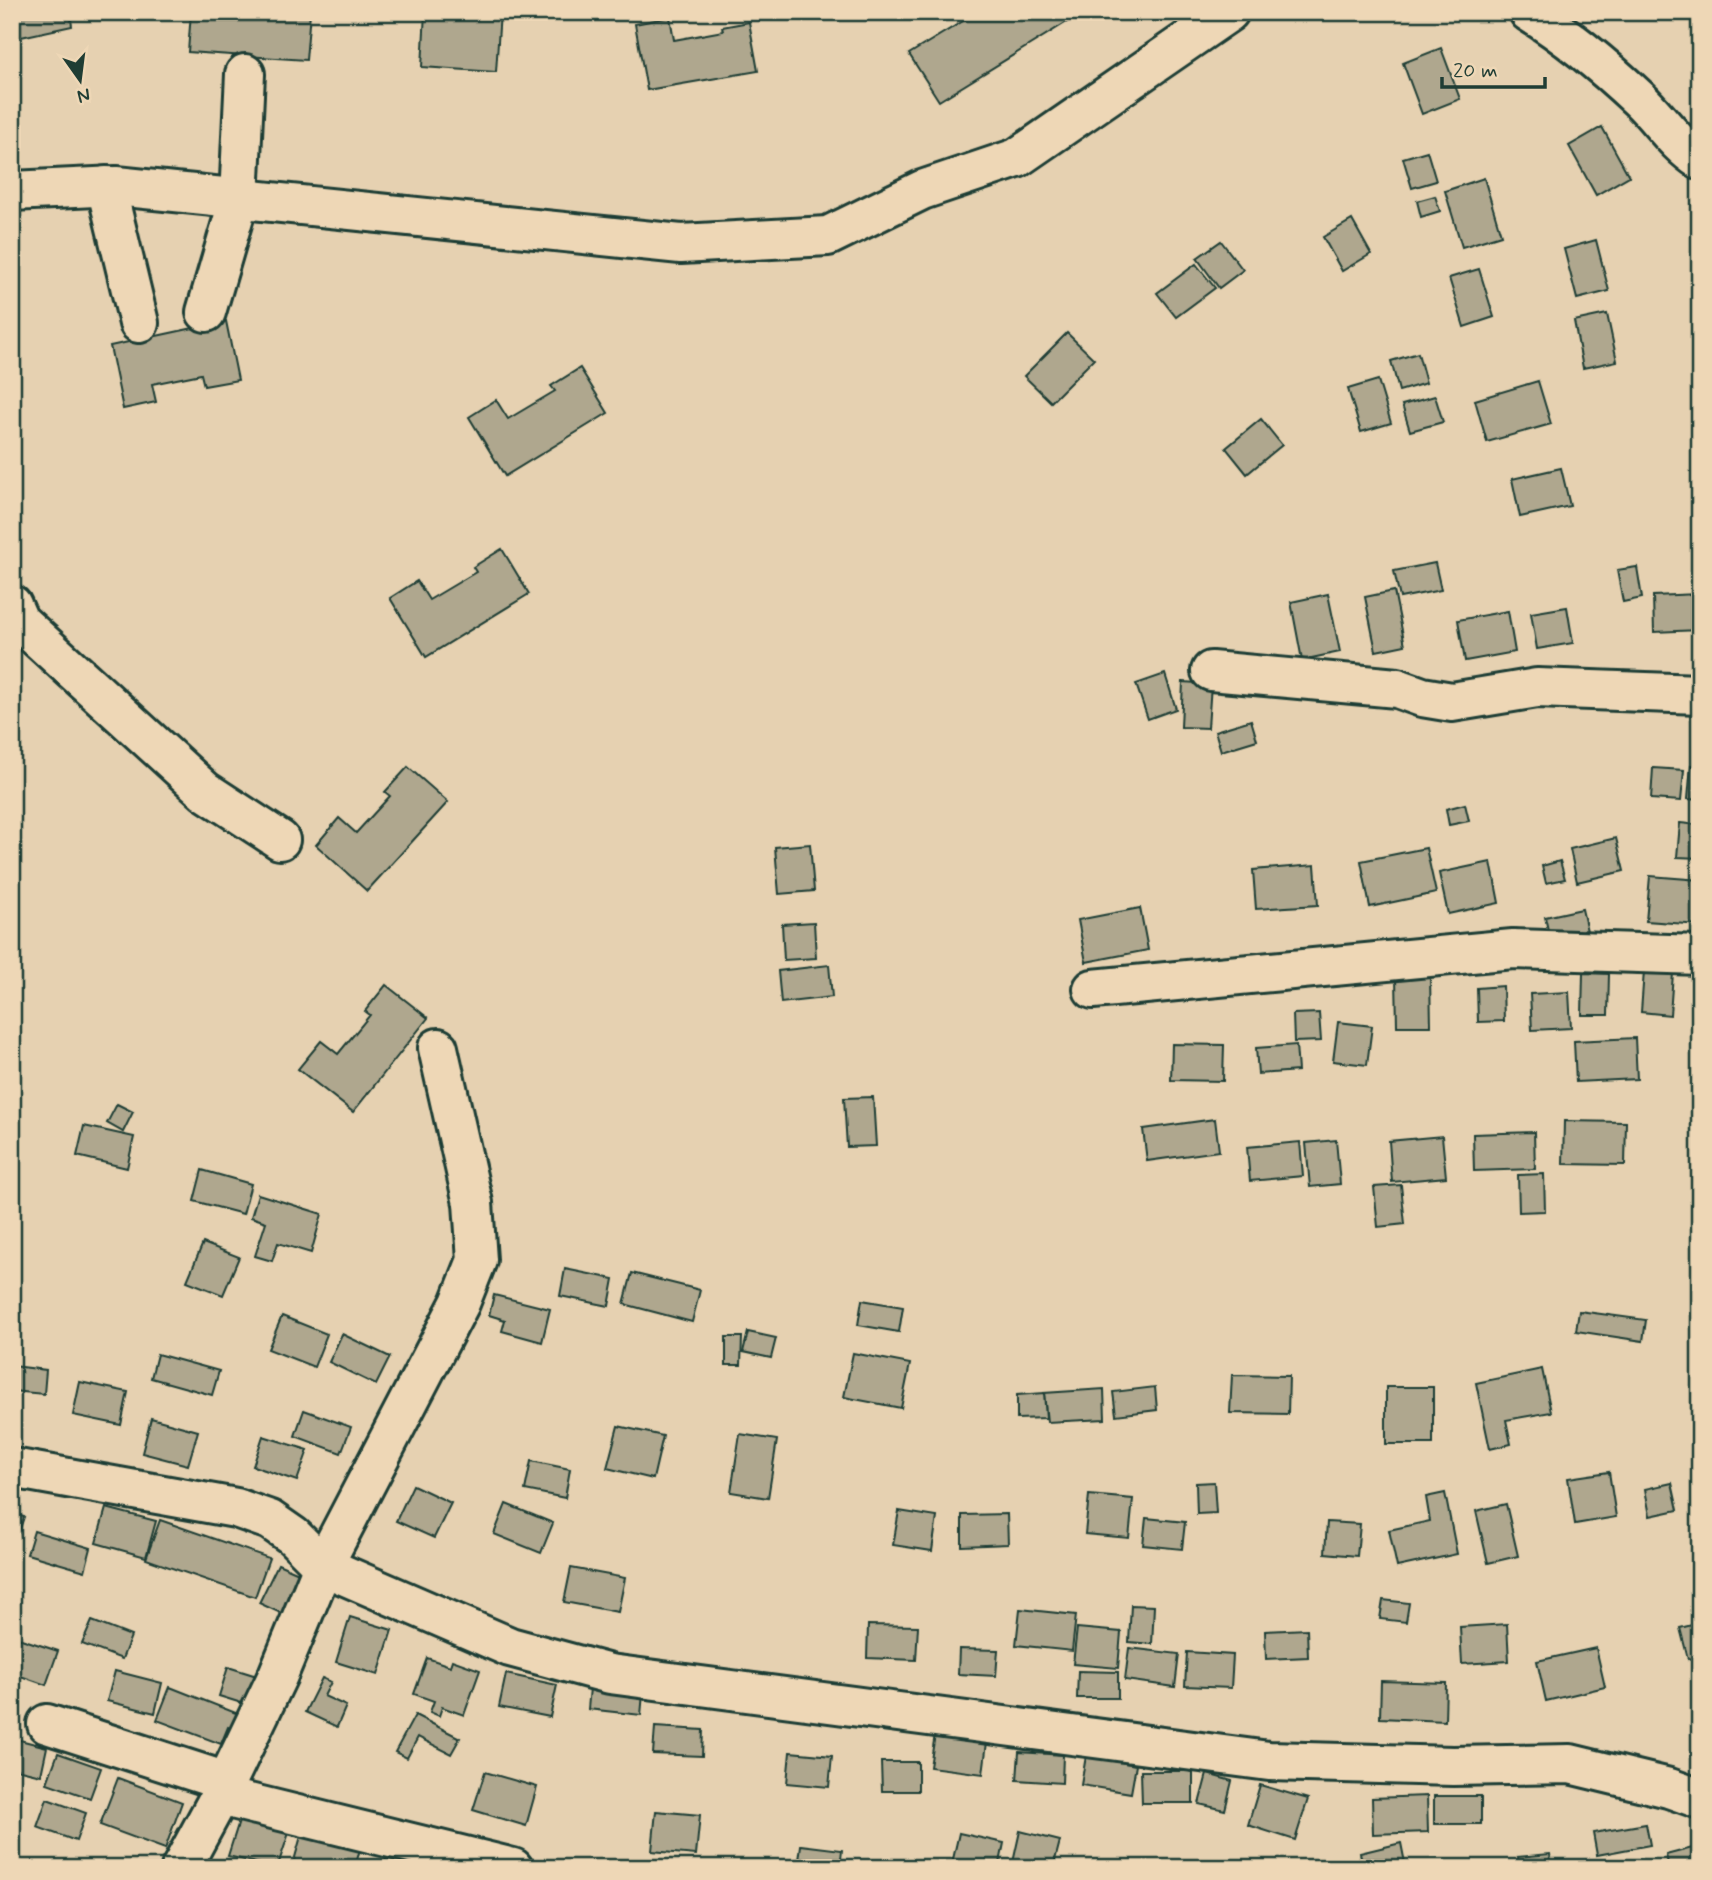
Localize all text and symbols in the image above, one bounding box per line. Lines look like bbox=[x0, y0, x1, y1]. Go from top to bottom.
north arrow bbox=[46, 46, 116, 116]
scale bar bbox=[1442, 46, 1546, 90]
text: 20 m bbox=[1453, 57, 1498, 85]
text: N bbox=[75, 81, 93, 109]

